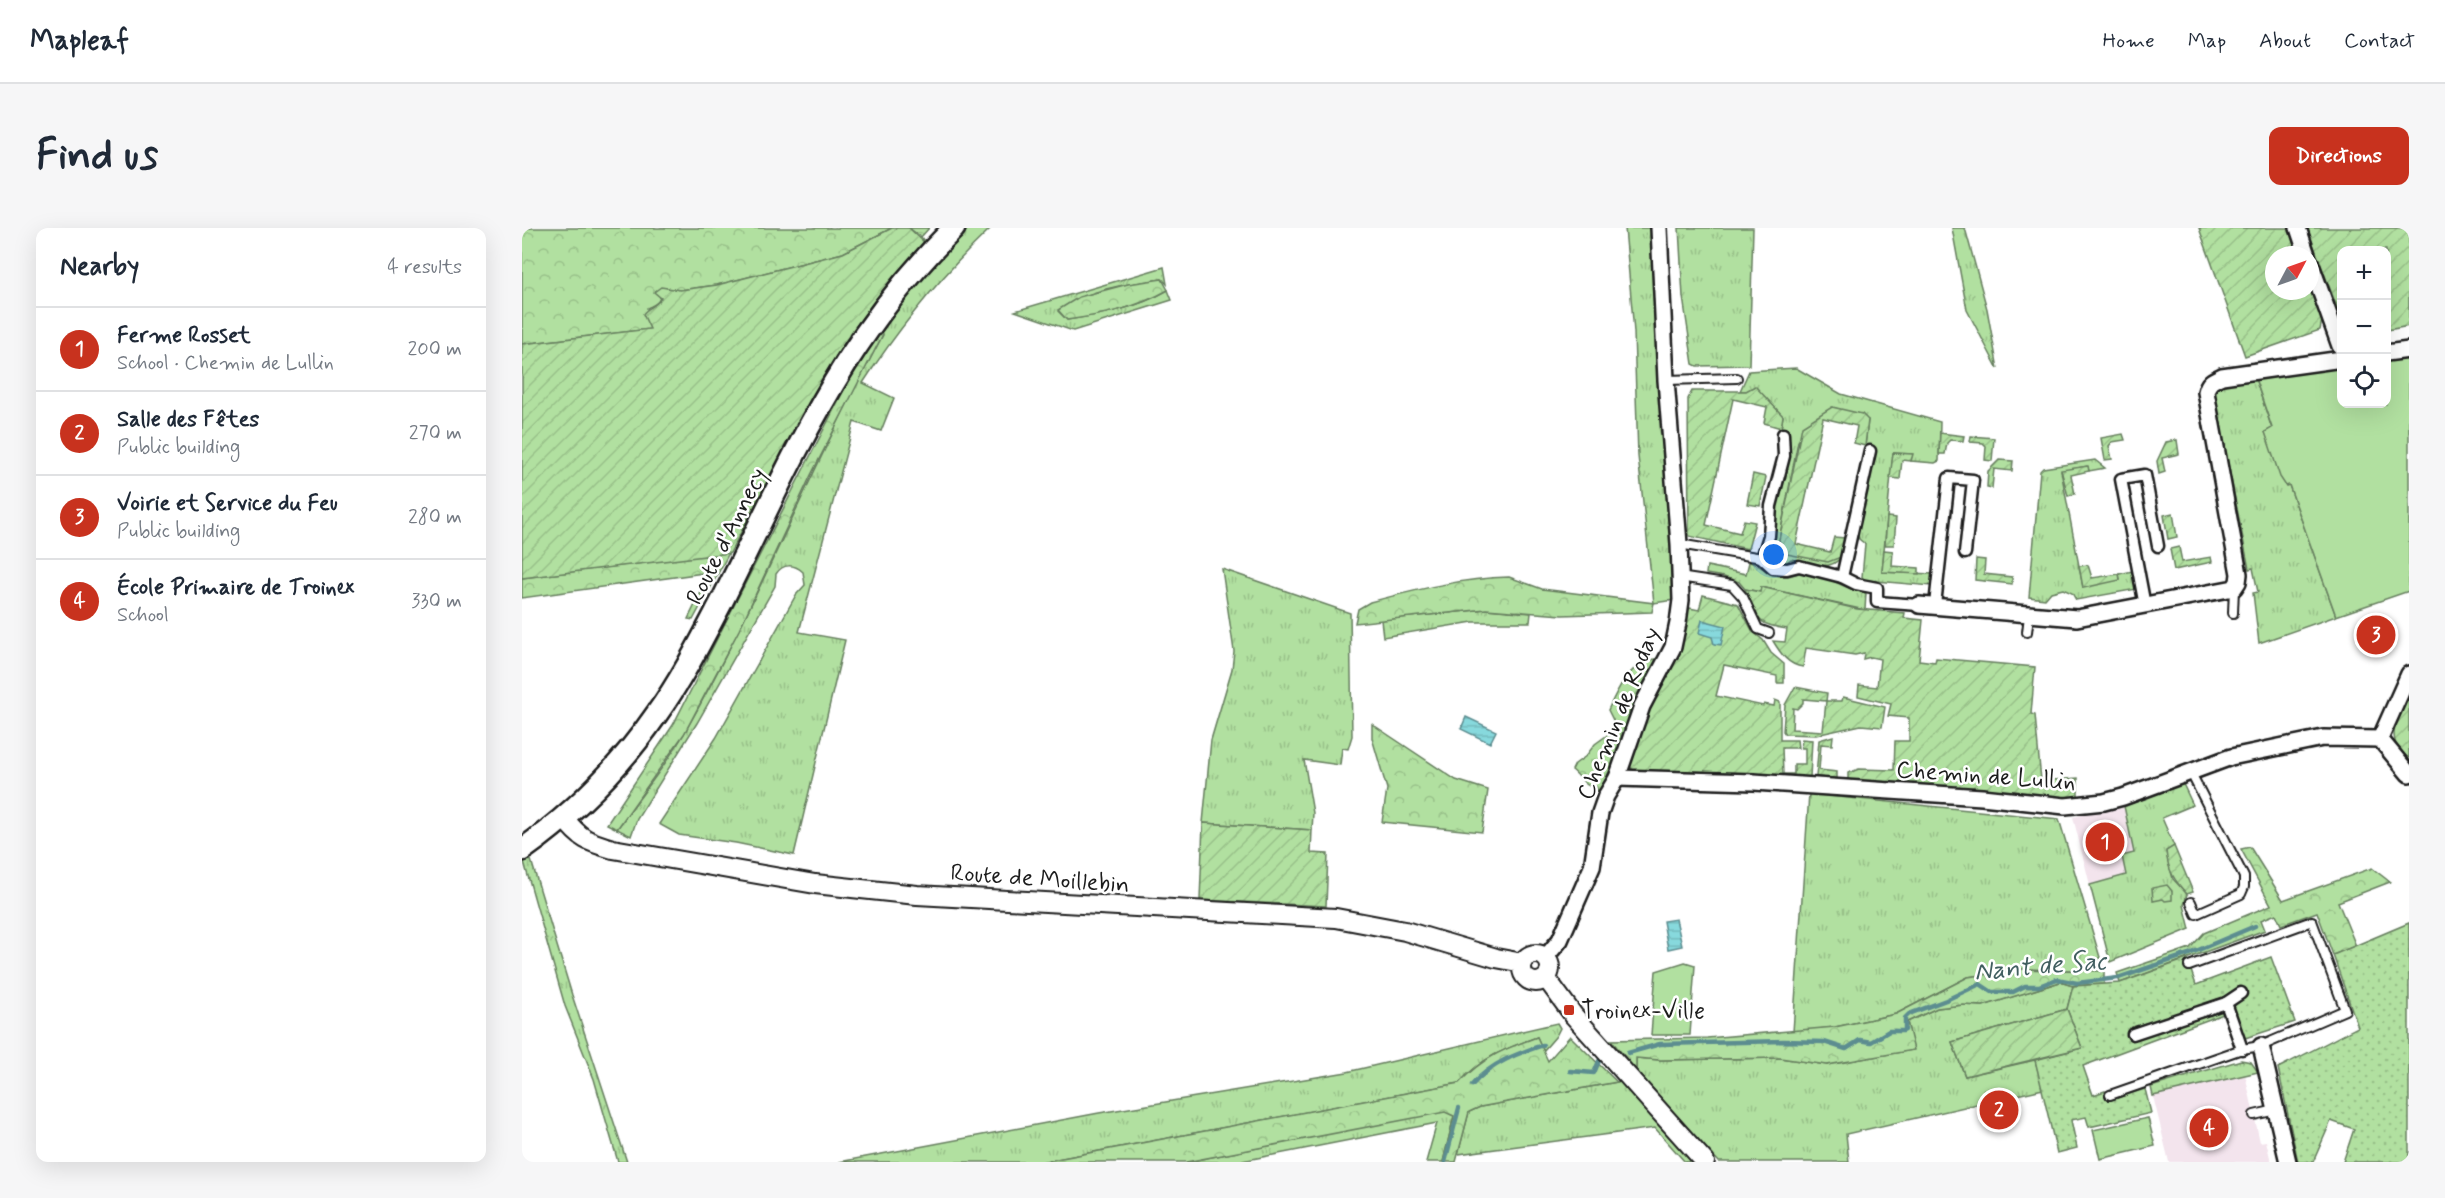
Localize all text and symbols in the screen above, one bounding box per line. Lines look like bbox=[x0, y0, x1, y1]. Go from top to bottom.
text: Mapleaf bbox=[30, 23, 129, 60]
text: Home bbox=[2103, 27, 2155, 55]
text: Map bbox=[2188, 27, 2226, 55]
text: About bbox=[2259, 27, 2311, 55]
text: Contact bbox=[2344, 27, 2415, 55]
button: Directions bbox=[2269, 127, 2409, 185]
text: Find us bbox=[36, 129, 158, 184]
north arrow bbox=[2265, 246, 2319, 300]
map controls bbox=[2337, 246, 2391, 408]
button: + bbox=[2337, 246, 2391, 300]
text: Nearby bbox=[60, 250, 139, 284]
text: 4 results bbox=[387, 254, 462, 281]
button: − bbox=[2337, 300, 2391, 354]
text: Ferme Rosset bbox=[117, 322, 251, 350]
text: 1 bbox=[75, 336, 84, 363]
text: 200 m bbox=[407, 336, 462, 363]
text: School · Chemin de Lullin bbox=[117, 350, 334, 377]
button: locate bbox=[2337, 354, 2391, 408]
text: Salle des Fêtes bbox=[117, 406, 259, 434]
text: 2 bbox=[75, 420, 84, 447]
text: 270 m bbox=[409, 420, 462, 447]
text: Public building bbox=[117, 434, 240, 461]
street label: Route d'Annecy bbox=[680, 463, 775, 610]
text: Voirie et Service du Feu bbox=[117, 490, 338, 518]
text: 3 bbox=[75, 504, 84, 531]
text: 280 m bbox=[408, 504, 462, 531]
text: Public building bbox=[117, 518, 240, 545]
your location bbox=[1759, 540, 1788, 569]
text: École Primaire de Troinex bbox=[117, 574, 354, 602]
text: 4 bbox=[74, 588, 85, 615]
text: 330 m bbox=[411, 588, 462, 615]
text: School bbox=[117, 602, 169, 629]
pin: 3 bbox=[2356, 612, 2396, 658]
street label: Chemin de Roday bbox=[1571, 623, 1668, 805]
street label: Chemin de Lullin bbox=[1895, 755, 2077, 798]
pin: 1 bbox=[2086, 820, 2124, 864]
street label: Route de Moillebin bbox=[949, 858, 1130, 901]
water label: Nant de Sac bbox=[1973, 944, 2109, 990]
place label: Troinex-Ville bbox=[1581, 996, 1705, 1027]
marker: Troinex-Ville bbox=[1562, 1003, 1576, 1017]
pin: 2 bbox=[1980, 1088, 2018, 1132]
pin: 4 bbox=[2190, 1106, 2228, 1150]

